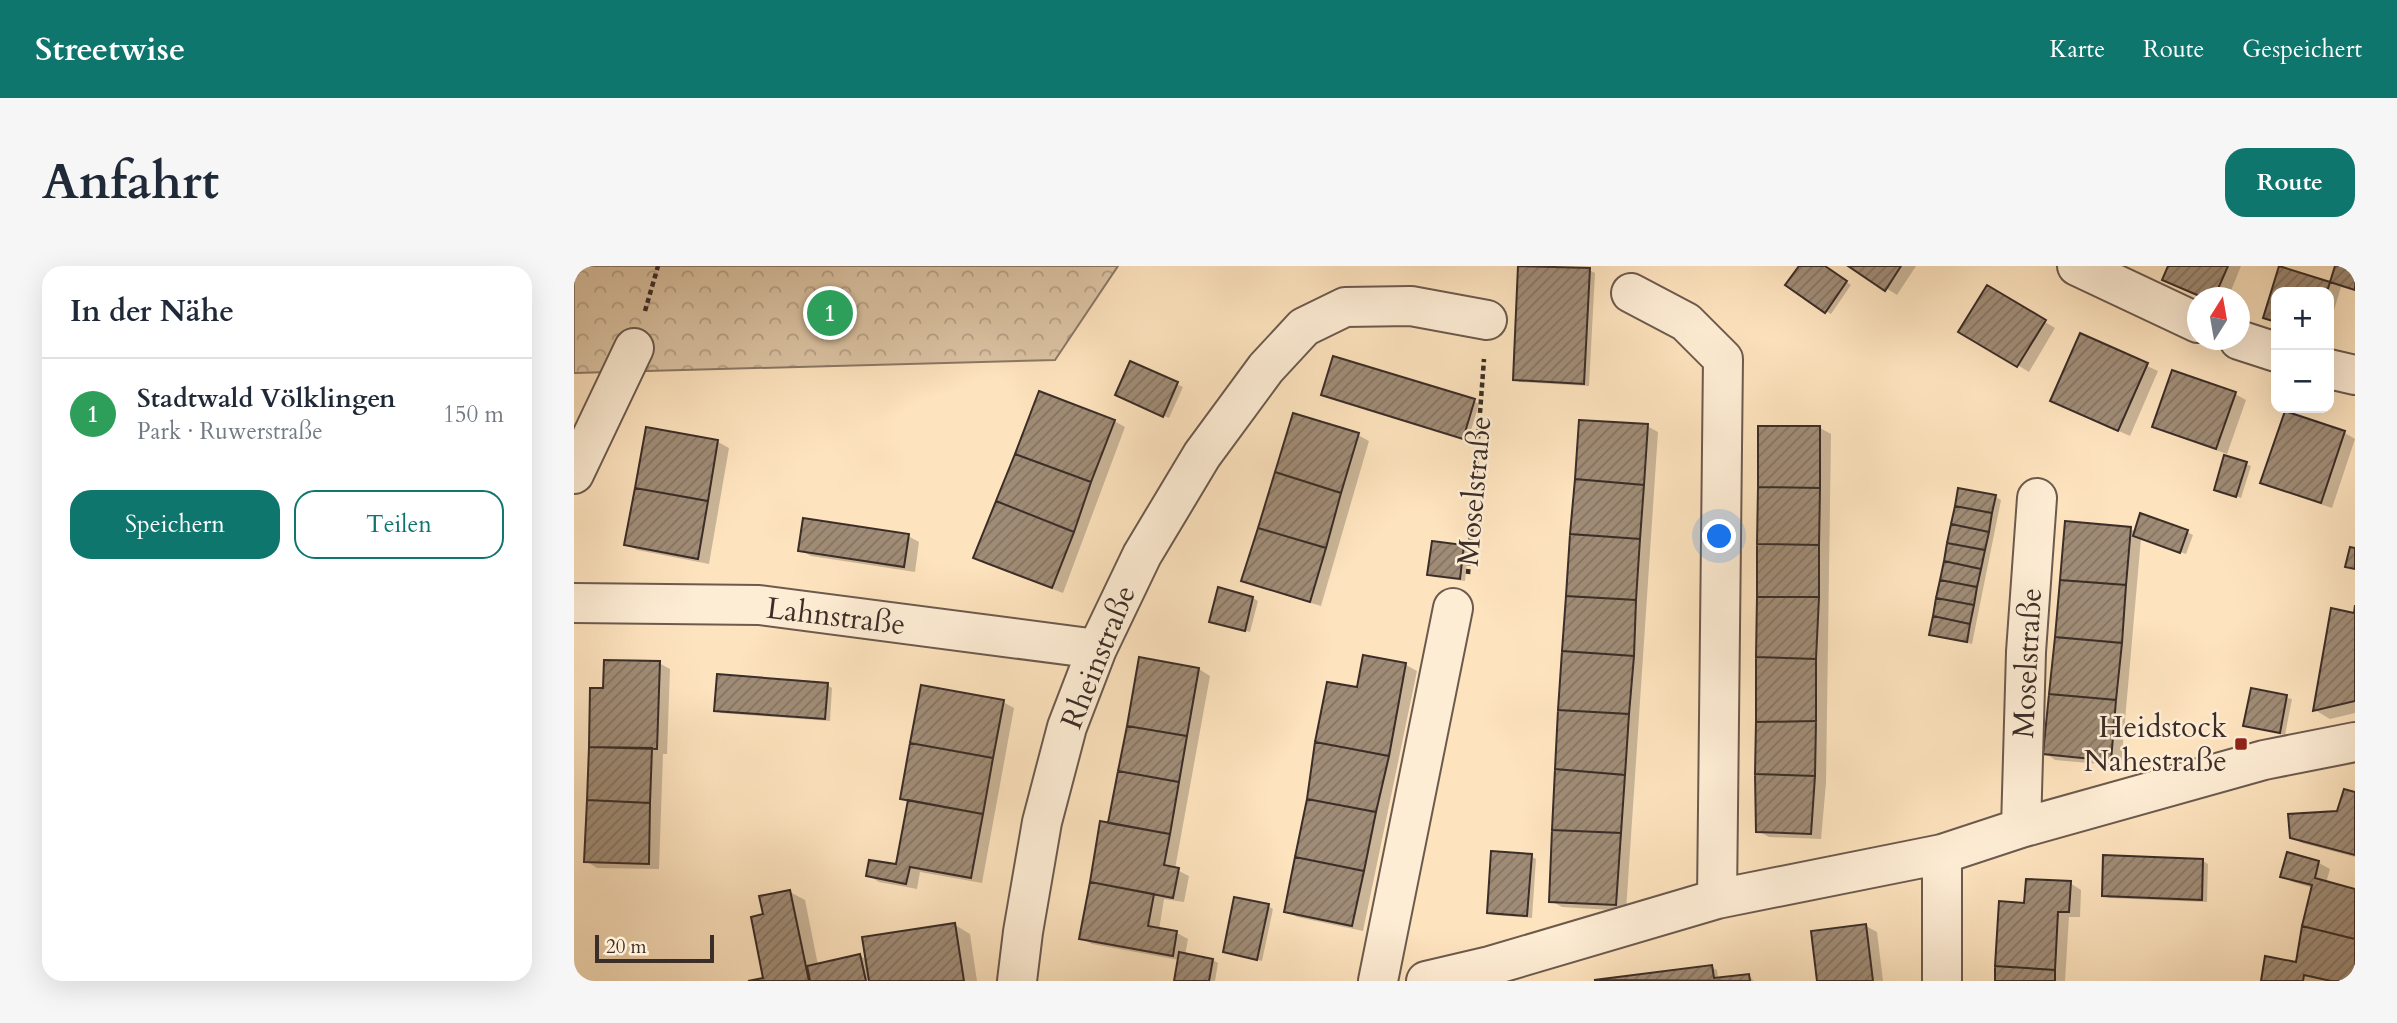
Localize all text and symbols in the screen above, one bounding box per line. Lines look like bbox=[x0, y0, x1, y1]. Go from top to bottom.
text: Streetwise bbox=[35, 27, 185, 72]
text: Karte bbox=[2050, 33, 2105, 66]
text: Route bbox=[2143, 33, 2204, 66]
text: Gespeichert bbox=[2242, 33, 2362, 66]
button: Route bbox=[2225, 148, 2355, 217]
text: Anfahrt bbox=[42, 149, 219, 216]
pin: 1 bbox=[807, 287, 853, 339]
north arrow bbox=[2187, 287, 2250, 350]
map controls bbox=[2271, 287, 2334, 413]
button: + bbox=[2271, 287, 2334, 350]
text: In der Nähe bbox=[70, 291, 234, 332]
button: − bbox=[2271, 350, 2334, 413]
text: Stadtwald Völklingen bbox=[137, 381, 396, 416]
text: 1 bbox=[87, 399, 99, 430]
text: 150 m bbox=[443, 399, 504, 430]
street label: Moselstraße bbox=[1448, 414, 1501, 568]
text: Park · Ruwerstraße bbox=[137, 416, 323, 447]
button: Speichern bbox=[70, 490, 280, 559]
button: Teilen bbox=[294, 490, 504, 559]
your location bbox=[1702, 519, 1736, 553]
street label: Rheinstraße bbox=[1051, 579, 1146, 735]
street label: Moselstraße bbox=[2003, 587, 2052, 739]
street label: Lahnstraße bbox=[764, 588, 908, 645]
place label: Heidstock Nahestraße bbox=[2083, 707, 2227, 782]
marker: Heidstock Nahestraße bbox=[2233, 736, 2249, 752]
scale bar bbox=[595, 932, 714, 964]
text: 20 m bbox=[606, 934, 647, 960]

